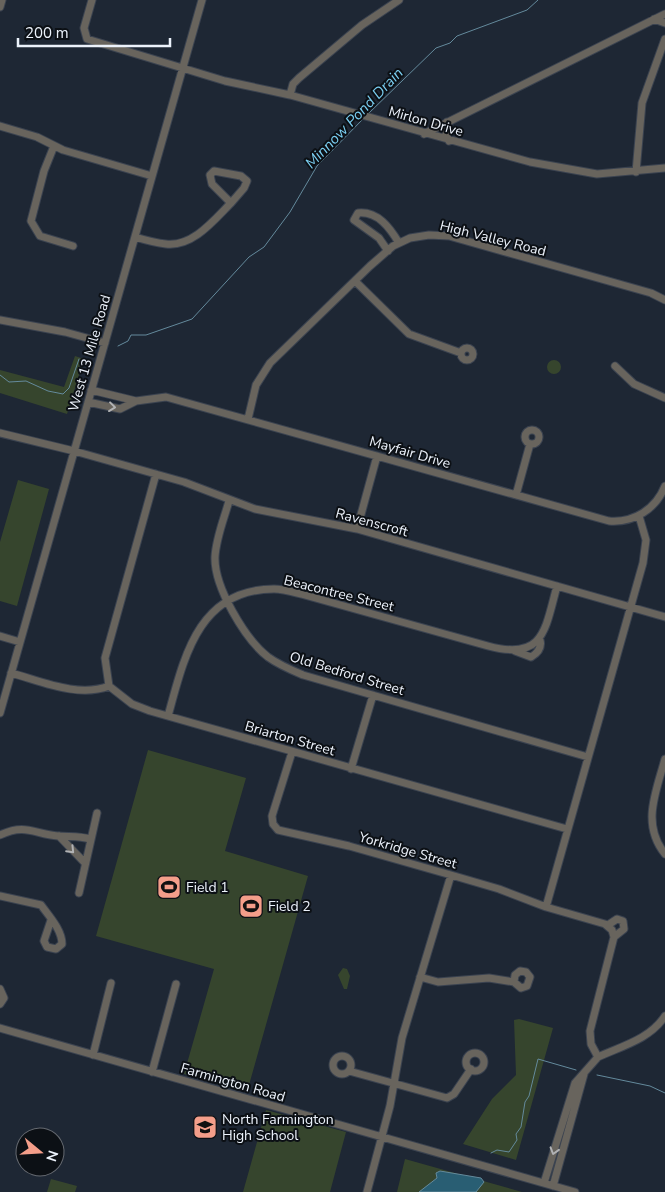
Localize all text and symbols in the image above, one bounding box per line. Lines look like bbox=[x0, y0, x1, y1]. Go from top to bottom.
scale bar bbox=[18, 15, 170, 47]
text: 200 m bbox=[25, 23, 69, 43]
water label: Minnow Pond Drain bbox=[301, 63, 407, 173]
street label: Mirlon Drive bbox=[386, 102, 465, 141]
street label: High Valley Road bbox=[438, 216, 548, 261]
street label: West 13 Mile Road bbox=[64, 293, 115, 414]
one-way arrow bbox=[109, 401, 117, 412]
street label: Mayfair Drive bbox=[367, 432, 453, 473]
street label: Ravenscroft bbox=[334, 504, 410, 541]
street label: Beacontree Street bbox=[282, 571, 396, 616]
street label: Old Bedford Street bbox=[287, 647, 407, 700]
street label: Briarton Street bbox=[243, 717, 337, 760]
street label: Yorkridge Street bbox=[356, 827, 459, 874]
one-way arrow bbox=[65, 844, 74, 853]
sports icon: Field 1 bbox=[156, 874, 182, 900]
place label: Field 1 bbox=[186, 878, 229, 897]
sports icon: Field 2 bbox=[238, 893, 264, 919]
place label: Field 2 bbox=[268, 897, 311, 916]
street label: Farmington Road bbox=[178, 1058, 287, 1106]
place label: North Farmington High School bbox=[222, 1110, 334, 1145]
school or university icon: North Farmington High School bbox=[192, 1114, 218, 1140]
north arrow bbox=[15, 1127, 65, 1177]
one-way arrow bbox=[549, 1147, 559, 1155]
text: N bbox=[41, 1148, 63, 1164]

